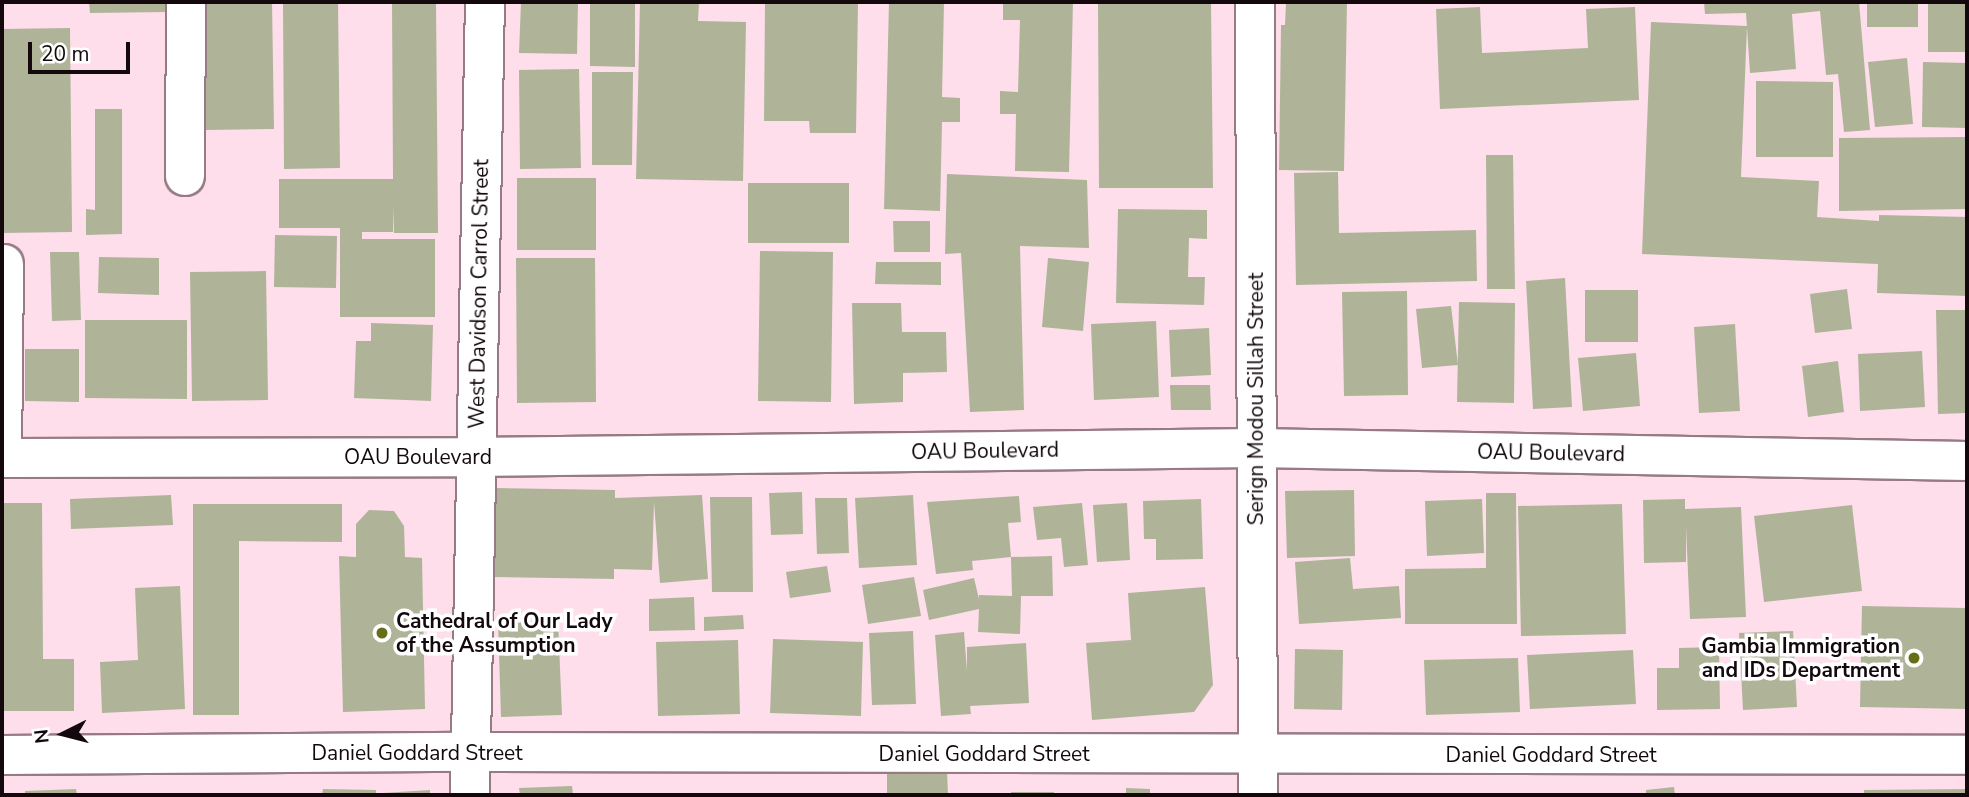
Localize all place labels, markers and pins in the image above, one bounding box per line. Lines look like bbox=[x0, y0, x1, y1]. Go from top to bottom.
place label: Cathedral of Our Lady of the Assumption bbox=[396, 608, 612, 658]
marker: Cathedral of Our Lady of the Assumption bbox=[374, 625, 390, 641]
place label: Gambia Immigration and IDs Department bbox=[1701, 633, 1900, 683]
marker: Gambia Immigration and IDs Department bbox=[1906, 650, 1922, 666]

